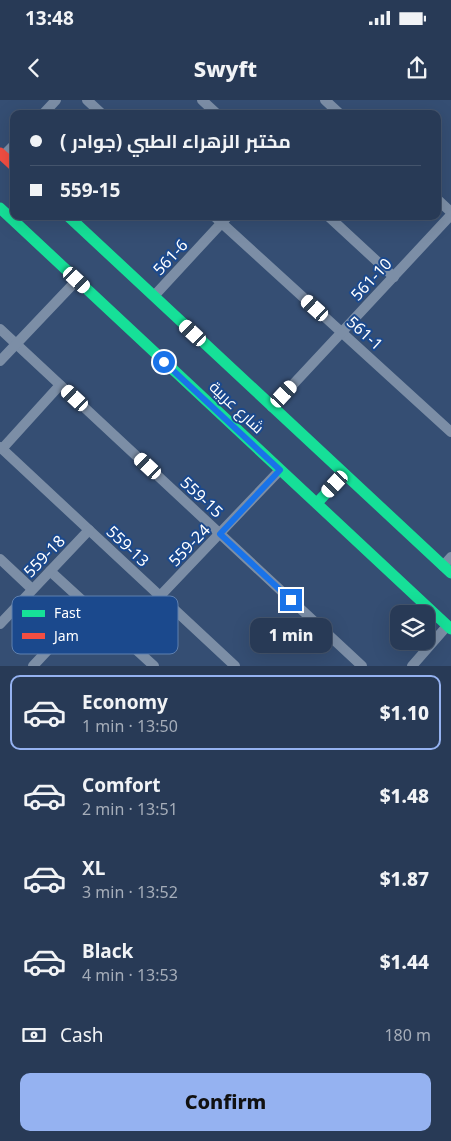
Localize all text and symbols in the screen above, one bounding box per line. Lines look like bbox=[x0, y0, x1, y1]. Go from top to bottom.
text: 13:48 bbox=[25, 5, 74, 31]
text: Swyft bbox=[194, 53, 257, 83]
icon: back bbox=[20, 54, 48, 82]
icon: share bbox=[403, 54, 431, 82]
text: مختبر الزهراء الطبي (جوادر ) bbox=[60, 128, 291, 154]
text: 559-15 bbox=[60, 177, 120, 203]
street label: 561-6 bbox=[148, 234, 192, 280]
street label: 561-10 bbox=[346, 253, 396, 305]
car bbox=[60, 264, 93, 296]
car bbox=[298, 292, 331, 324]
street label: 561-1 bbox=[342, 311, 388, 355]
car bbox=[176, 317, 209, 349]
route start bbox=[153, 351, 175, 373]
street label: شارع عربية bbox=[204, 376, 269, 439]
car bbox=[268, 378, 299, 410]
car bbox=[58, 382, 91, 414]
car bbox=[131, 450, 164, 482]
car bbox=[319, 468, 350, 500]
street label: 559-15 bbox=[176, 472, 228, 522]
street label: 559-24 bbox=[163, 519, 215, 571]
street label: 559-13 bbox=[102, 521, 154, 571]
street label: 559-18 bbox=[18, 530, 70, 582]
route end bbox=[280, 589, 302, 611]
legend bbox=[12, 596, 178, 654]
text: Fast bbox=[54, 603, 81, 622]
map controls bbox=[390, 605, 435, 650]
button: layers bbox=[390, 605, 435, 650]
callout: 1 min bbox=[250, 618, 332, 652]
text: 1 min bbox=[269, 624, 313, 646]
text: Jam bbox=[52, 626, 79, 645]
text: Economy bbox=[82, 689, 168, 715]
icon: car bbox=[22, 690, 67, 735]
text: $1.10 bbox=[380, 700, 429, 726]
text: 1 min · 13:50 bbox=[82, 715, 178, 737]
text: Comfort bbox=[82, 772, 161, 798]
icon: car bbox=[22, 773, 67, 818]
text: $1.48 bbox=[380, 783, 429, 809]
text: 2 min · 13:51 bbox=[82, 798, 178, 820]
text: XL bbox=[82, 855, 105, 881]
icon: car bbox=[22, 856, 67, 901]
text: $1.87 bbox=[380, 866, 429, 892]
text: 3 min · 13:52 bbox=[82, 881, 178, 903]
text: Black bbox=[82, 938, 133, 964]
icon: car bbox=[22, 939, 67, 984]
text: $1.44 bbox=[380, 949, 429, 975]
text: 4 min · 13:53 bbox=[82, 964, 178, 986]
icon: cash bbox=[20, 1021, 48, 1049]
text: Cash bbox=[60, 1022, 104, 1048]
text: 180 m bbox=[384, 1024, 431, 1046]
button: Confirm bbox=[20, 1073, 431, 1131]

